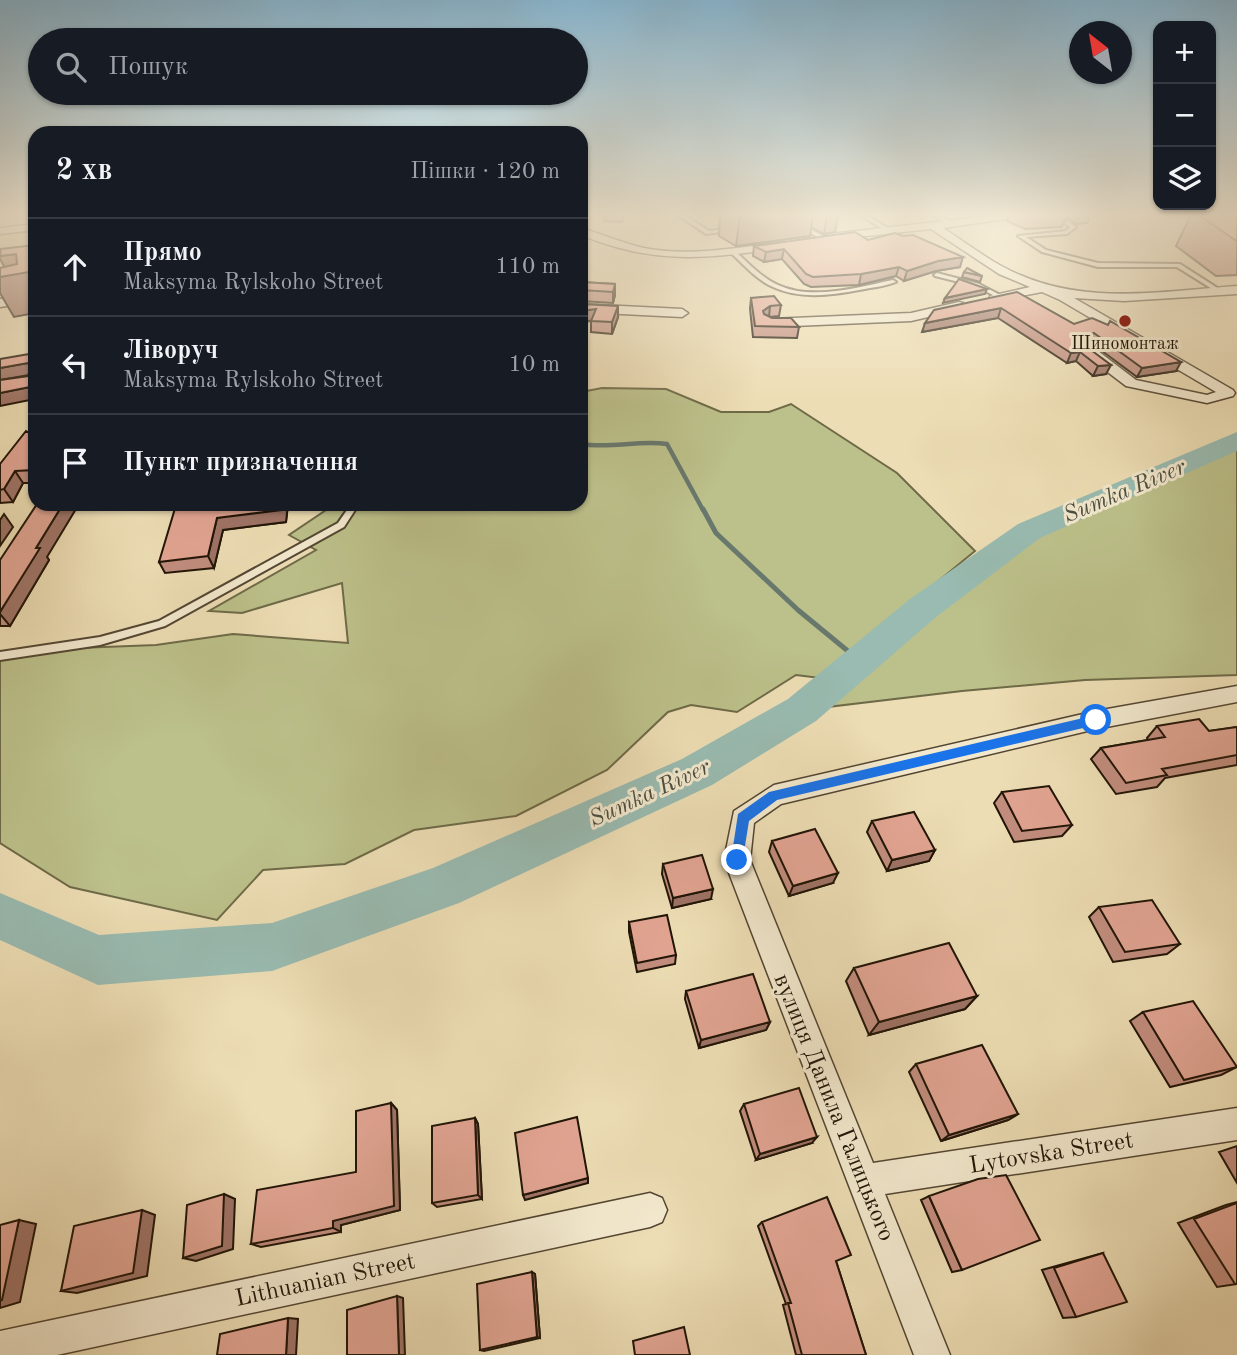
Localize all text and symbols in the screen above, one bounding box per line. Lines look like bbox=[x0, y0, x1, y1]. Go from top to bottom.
north arrow bbox=[1069, 21, 1132, 84]
map controls bbox=[1153, 21, 1216, 210]
button: + bbox=[1153, 21, 1216, 84]
search box bbox=[28, 28, 588, 105]
icon: search bbox=[52, 48, 90, 86]
text: Пошук bbox=[108, 54, 188, 80]
button: − bbox=[1153, 84, 1216, 147]
button: layers bbox=[1153, 147, 1216, 210]
text: 2 хв bbox=[56, 156, 112, 186]
text: Пішки · 120 m bbox=[410, 160, 560, 183]
text: Прямо bbox=[123, 240, 202, 266]
icon: ahead bbox=[56, 248, 94, 286]
text: 110 m bbox=[495, 255, 560, 278]
text: Maksyma Rylskoho Street bbox=[123, 271, 383, 294]
marker: Шиномонтаж bbox=[1117, 313, 1133, 329]
place label: Шиномонтаж bbox=[1071, 335, 1179, 353]
text: Ліворуч bbox=[123, 338, 218, 364]
icon: left bbox=[56, 346, 94, 384]
text: 10 m bbox=[509, 353, 560, 376]
text: Maksyma Rylskoho Street bbox=[123, 369, 383, 392]
icon: arrive bbox=[56, 444, 94, 482]
text: Пункт призначення bbox=[123, 450, 358, 476]
water label: Sumka River bbox=[1060, 455, 1190, 527]
route start bbox=[1080, 704, 1111, 735]
water label: Sumka River bbox=[586, 755, 715, 831]
route end bbox=[721, 844, 752, 875]
street label: вулиця Данила Галицького bbox=[768, 971, 898, 1245]
street label: Lytovska Street bbox=[968, 1129, 1135, 1179]
street label: Lithuanian Street bbox=[233, 1250, 418, 1312]

